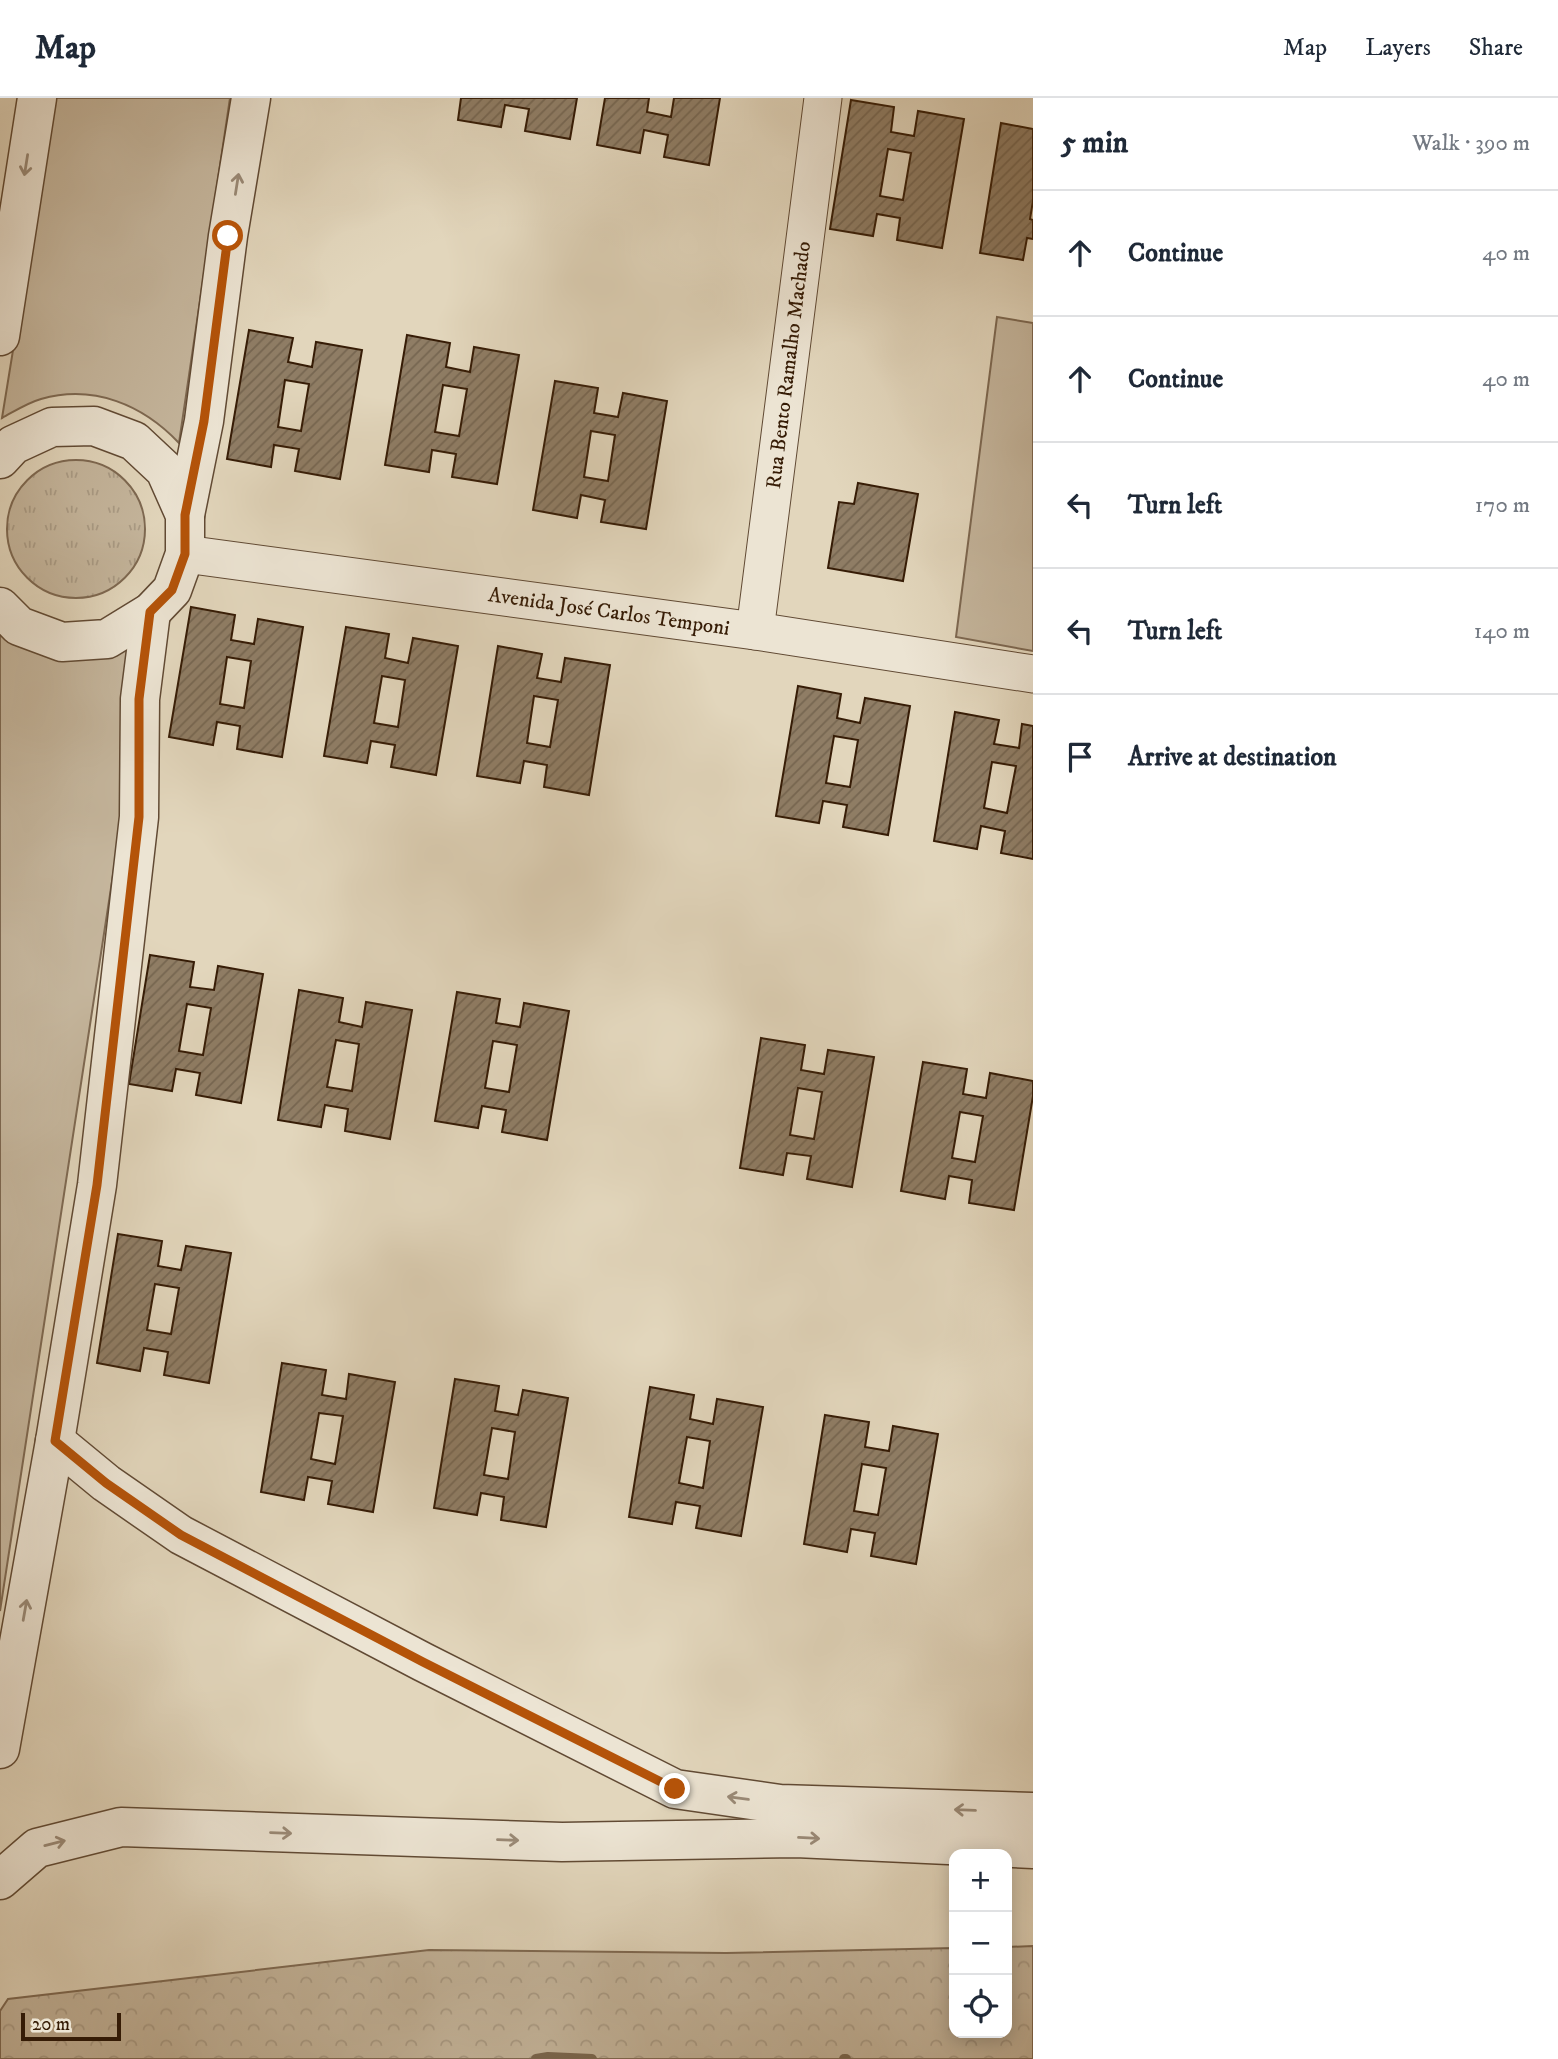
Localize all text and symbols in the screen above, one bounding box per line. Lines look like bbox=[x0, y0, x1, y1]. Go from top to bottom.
text: Map bbox=[35, 28, 96, 69]
text: Map bbox=[1283, 33, 1327, 63]
text: Layers bbox=[1365, 33, 1431, 63]
text: Share bbox=[1469, 33, 1523, 63]
text: 5 min bbox=[1061, 125, 1128, 162]
text: Walk · 390 m bbox=[1412, 129, 1530, 158]
one-way arrow bbox=[19, 154, 32, 176]
one-way arrow bbox=[231, 173, 244, 196]
route start bbox=[212, 220, 243, 251]
icon: ahead bbox=[1061, 234, 1099, 272]
text: Continue bbox=[1128, 237, 1223, 270]
text: 40 m bbox=[1482, 239, 1530, 268]
street label: Rua Bento Ramalho Machado bbox=[761, 240, 817, 490]
icon: ahead bbox=[1061, 360, 1099, 398]
text: Continue bbox=[1128, 363, 1223, 396]
text: 40 m bbox=[1482, 365, 1530, 394]
icon: left bbox=[1061, 486, 1099, 524]
text: Turn left bbox=[1128, 489, 1222, 522]
text: 170 m bbox=[1475, 491, 1530, 520]
street label: Avenida José Carlos Temponi bbox=[487, 582, 731, 642]
icon: left bbox=[1061, 612, 1099, 650]
text: Turn left bbox=[1128, 615, 1222, 648]
text: 140 m bbox=[1474, 617, 1530, 646]
icon: arrive bbox=[1061, 738, 1099, 776]
text: Arrive at destination bbox=[1128, 741, 1337, 774]
one-way arrow bbox=[19, 1599, 32, 1622]
route end bbox=[659, 1773, 690, 1804]
one-way arrow bbox=[727, 1791, 750, 1804]
one-way arrow bbox=[954, 1803, 977, 1816]
one-way arrow bbox=[269, 1826, 292, 1839]
one-way arrow bbox=[798, 1832, 821, 1845]
one-way arrow bbox=[497, 1834, 520, 1847]
one-way arrow bbox=[44, 1836, 66, 1849]
map controls bbox=[949, 1849, 1012, 2038]
button: + bbox=[949, 1849, 1012, 1912]
button: − bbox=[949, 1912, 1012, 1975]
button: locate bbox=[949, 1975, 1012, 2038]
scale bar bbox=[21, 2010, 121, 2042]
text: 20 m bbox=[32, 2013, 70, 2036]

